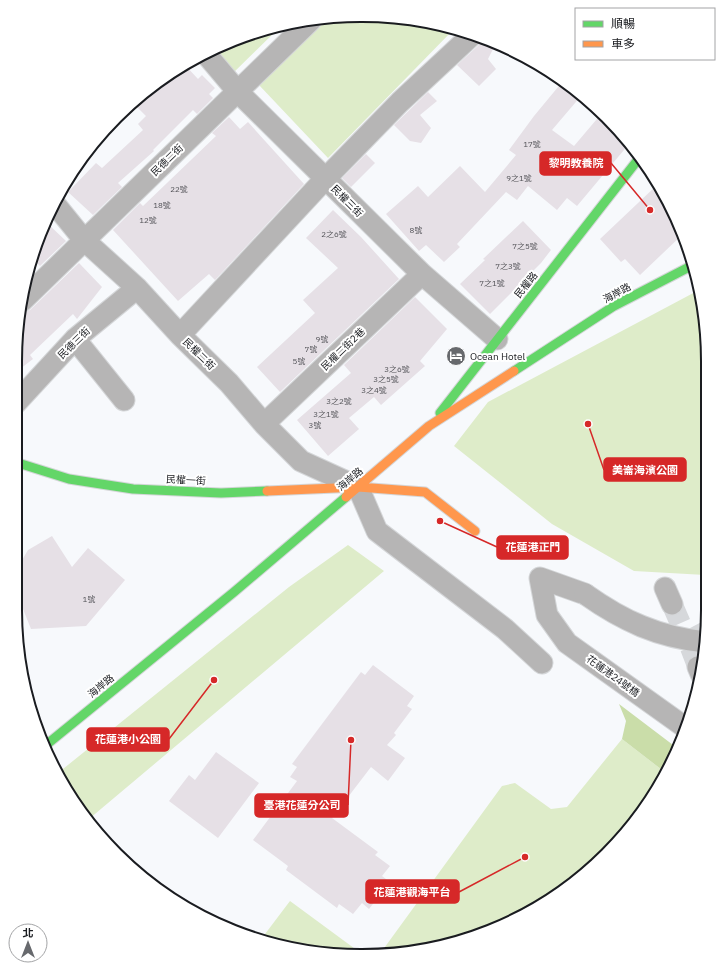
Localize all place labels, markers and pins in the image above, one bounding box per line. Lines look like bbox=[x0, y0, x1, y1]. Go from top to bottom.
callout: 黎明教養院 bbox=[540, 152, 611, 175]
hotel icon: Ocean Hotel bbox=[445, 345, 467, 367]
place label: Ocean Hotel bbox=[470, 350, 526, 363]
callout: 美崙海濱公園 bbox=[604, 458, 686, 481]
callout: 花蓮港正門 bbox=[497, 536, 568, 559]
callout: 花蓮港小公園 bbox=[87, 728, 169, 751]
callout: 臺港花蓮分公司 bbox=[255, 794, 348, 817]
callout: 花蓮港觀海平台 bbox=[366, 880, 459, 903]

